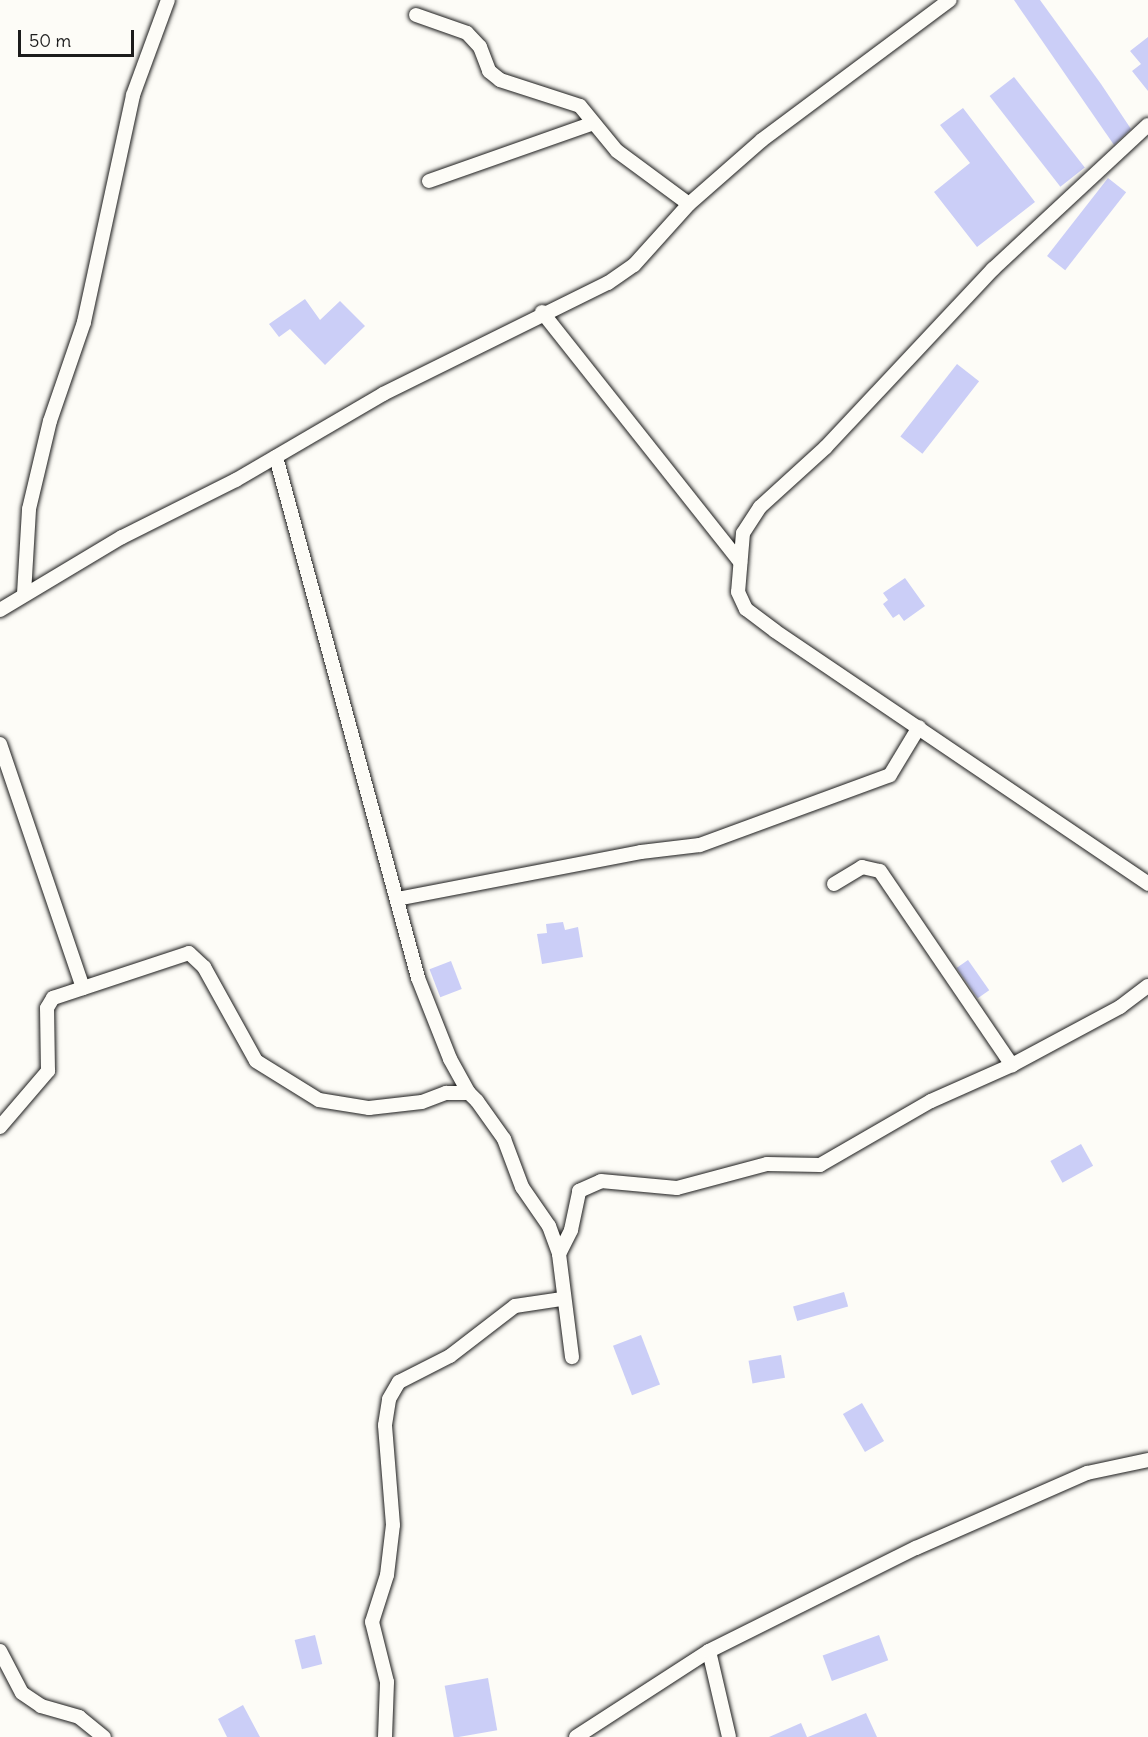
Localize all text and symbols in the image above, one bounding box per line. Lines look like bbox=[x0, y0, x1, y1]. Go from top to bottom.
scale bar bbox=[21, 18, 136, 56]
text: 50 m bbox=[29, 29, 71, 52]

